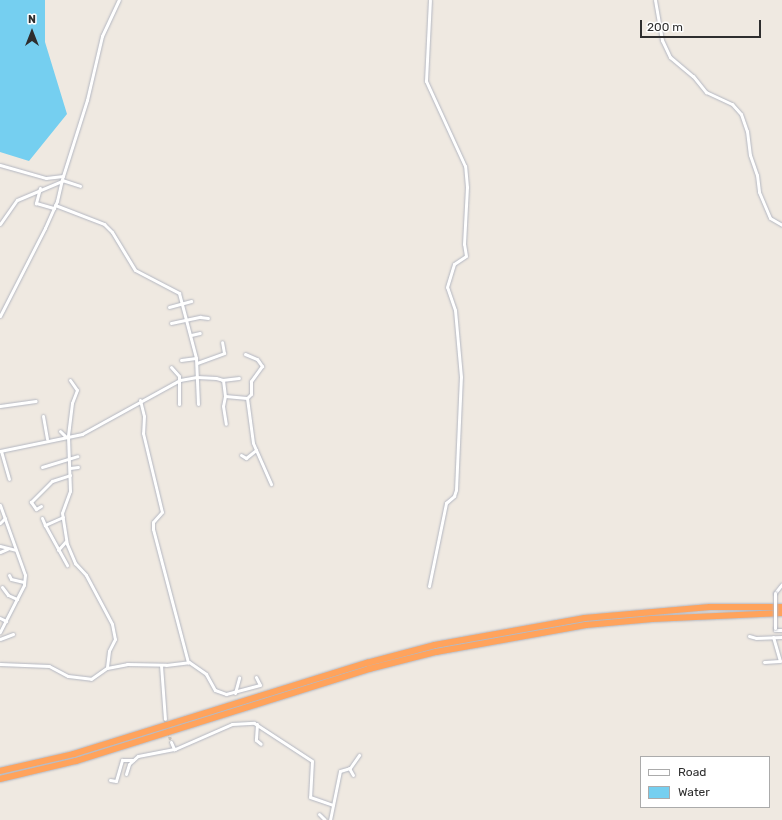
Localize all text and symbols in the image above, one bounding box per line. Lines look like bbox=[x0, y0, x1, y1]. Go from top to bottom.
north arrow bbox=[12, 12, 52, 52]
scale bar bbox=[642, 12, 763, 38]
text: N bbox=[28, 13, 36, 26]
text: 200 m bbox=[647, 20, 683, 34]
legend bbox=[640, 756, 770, 808]
text: Road bbox=[678, 765, 706, 779]
text: Water bbox=[678, 785, 710, 799]

